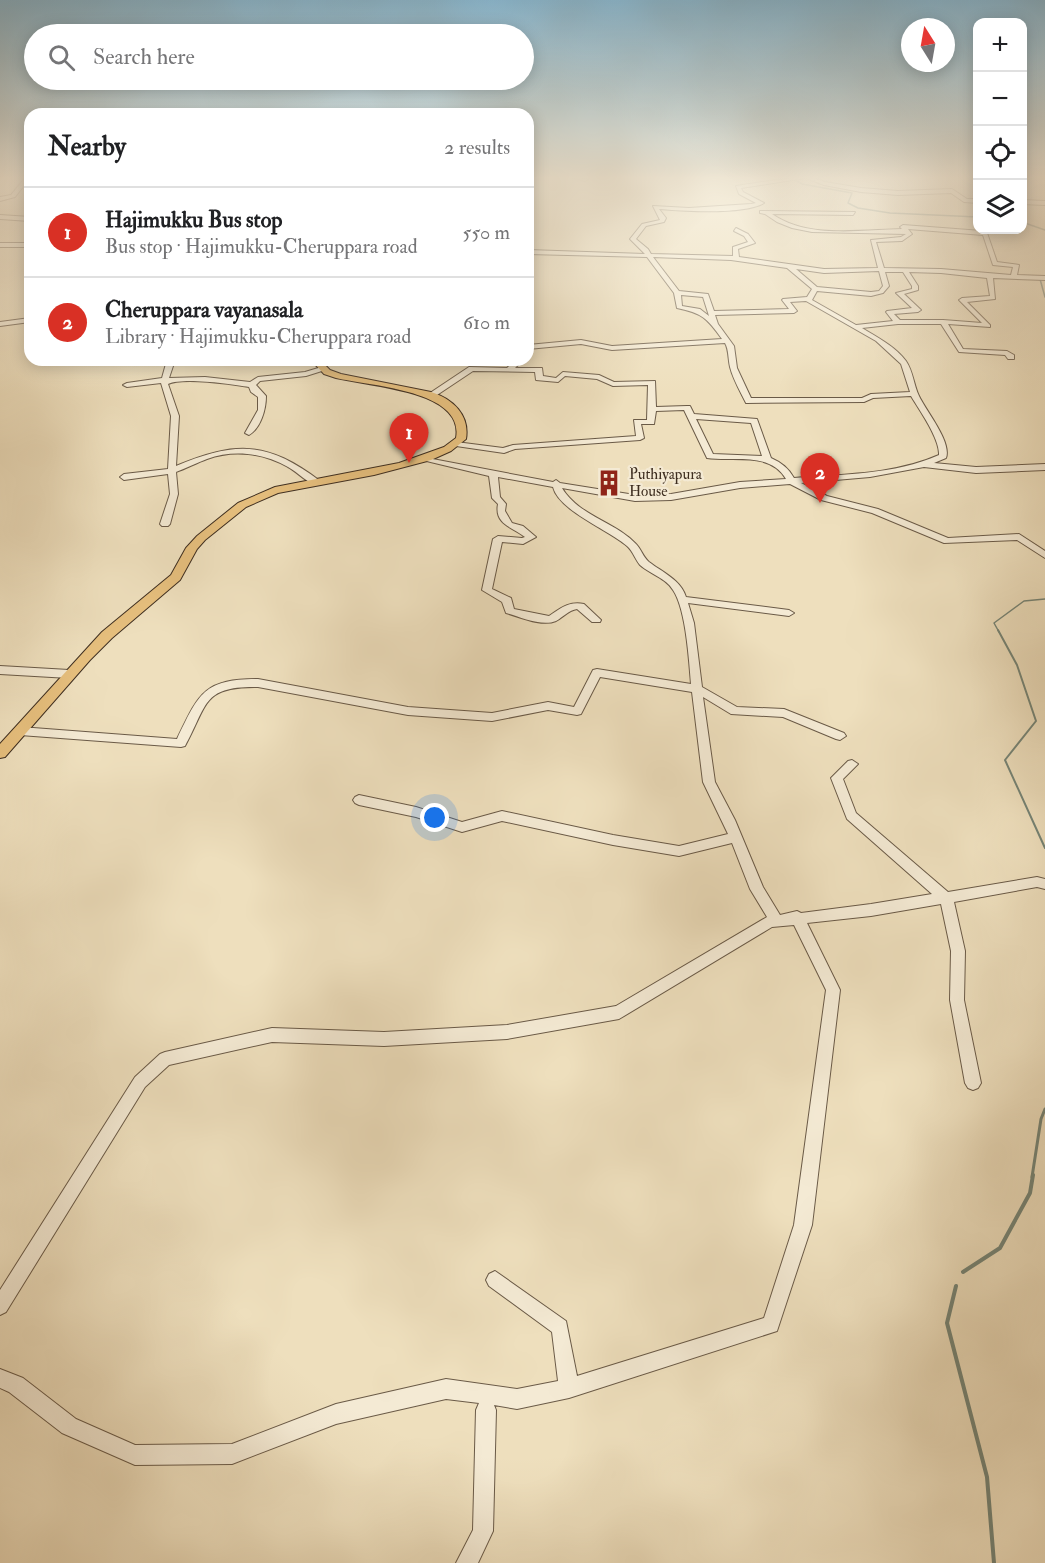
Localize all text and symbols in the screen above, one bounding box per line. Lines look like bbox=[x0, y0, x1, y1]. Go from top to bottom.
north arrow bbox=[901, 18, 955, 72]
map controls bbox=[973, 18, 1027, 234]
button: + bbox=[973, 18, 1027, 72]
search box bbox=[24, 24, 534, 90]
icon: search bbox=[45, 41, 78, 74]
text: Search here bbox=[93, 43, 195, 71]
button: − bbox=[973, 72, 1027, 126]
button: locate bbox=[973, 126, 1027, 180]
text: Nearby bbox=[48, 131, 126, 163]
text: 2 results bbox=[444, 135, 510, 160]
button: layers bbox=[973, 180, 1027, 234]
text: Hajimukku Bus stop bbox=[105, 206, 282, 234]
text: 1 bbox=[64, 220, 71, 245]
text: 550 m bbox=[463, 220, 510, 245]
text: Bus stop · Hajimukku-Cheruppara road bbox=[105, 234, 418, 259]
text: Cheruppara vayanasala bbox=[105, 296, 303, 324]
text: 2 bbox=[62, 310, 73, 335]
text: 610 m bbox=[463, 310, 510, 335]
text: Library · Hajimukku-Cheruppara road bbox=[105, 324, 411, 349]
pin: 1 bbox=[390, 414, 428, 463]
pin: 2 bbox=[800, 454, 840, 503]
place label: Puthiyapura House bbox=[629, 465, 703, 501]
building icon: Puthiyapura House bbox=[594, 468, 624, 498]
your location bbox=[420, 803, 449, 832]

